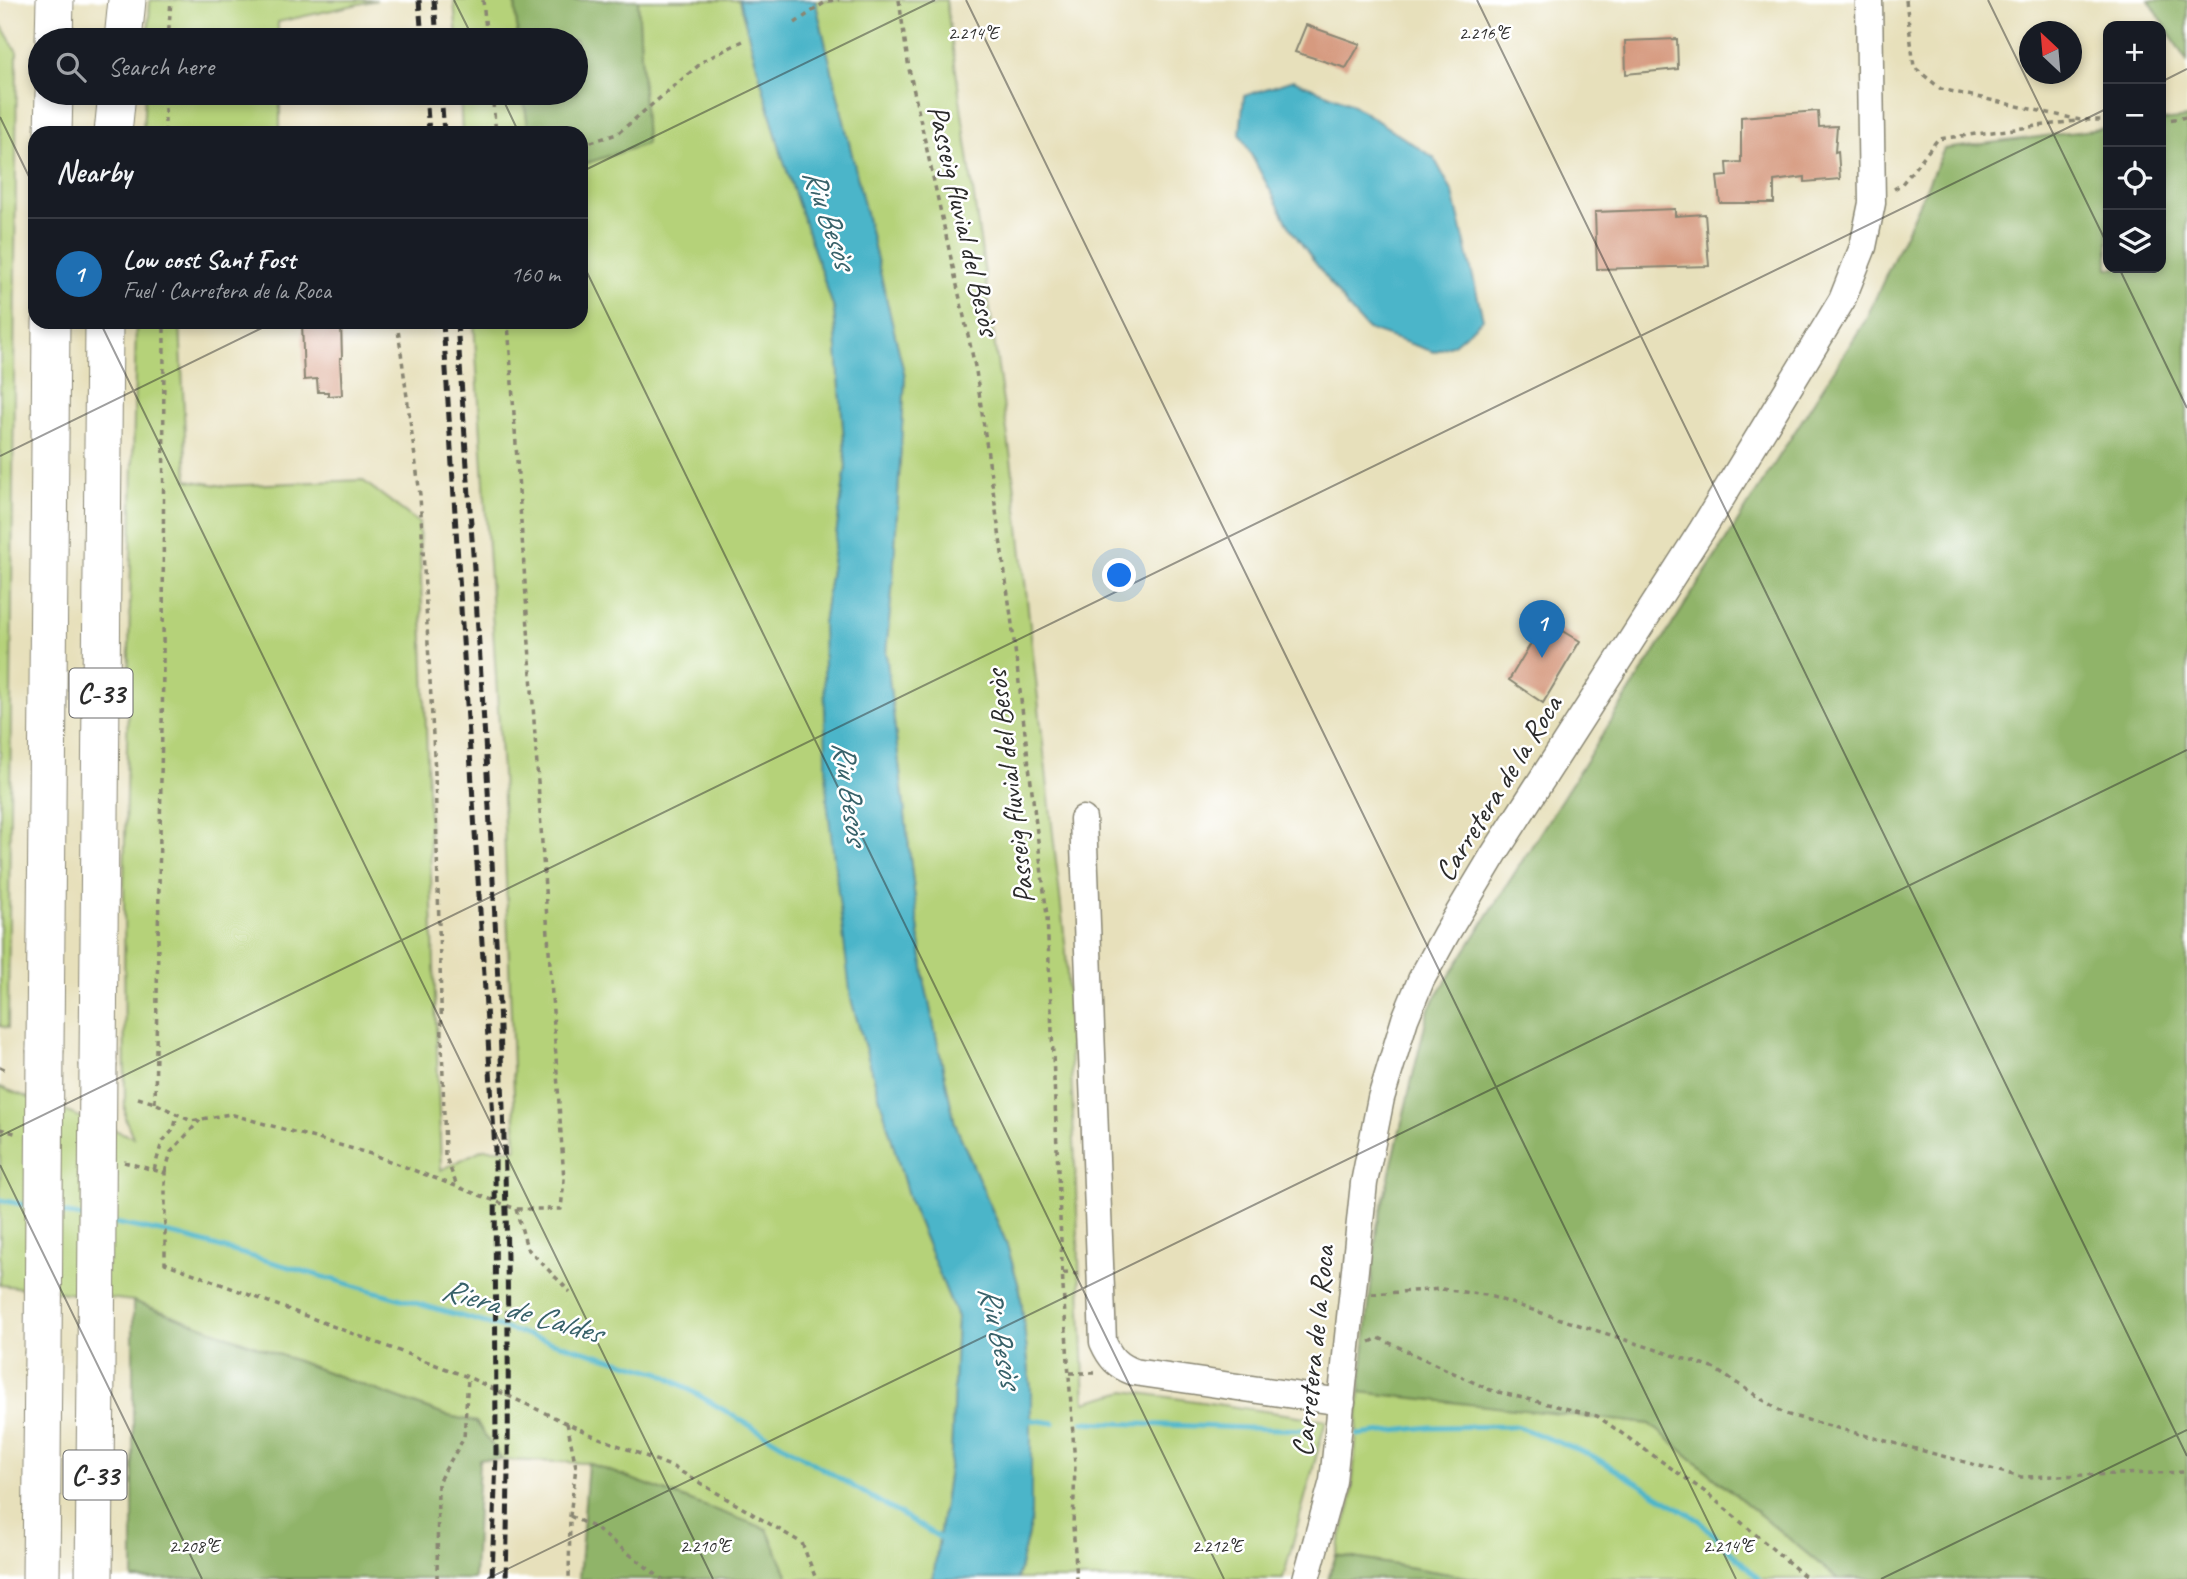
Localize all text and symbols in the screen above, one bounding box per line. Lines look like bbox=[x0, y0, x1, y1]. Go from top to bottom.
north arrow bbox=[2019, 21, 2082, 84]
map controls bbox=[2103, 21, 2166, 273]
button: + bbox=[2103, 21, 2166, 84]
text: 2.214°E bbox=[948, 22, 1001, 44]
text: 2.216°E bbox=[1459, 22, 1512, 44]
search box bbox=[28, 28, 588, 105]
icon: search bbox=[52, 48, 90, 86]
text: Search here bbox=[108, 50, 214, 83]
button: − bbox=[2103, 84, 2166, 147]
street label: Passeig fluvial del Besòs bbox=[919, 101, 1010, 342]
button: locate bbox=[2103, 147, 2166, 210]
text: Nearby bbox=[56, 153, 132, 191]
water label: Riu Besòs bbox=[793, 163, 868, 279]
button: layers bbox=[2103, 210, 2166, 273]
text: Low cost Sant Fost bbox=[123, 243, 295, 276]
text: 1 bbox=[74, 260, 84, 289]
text: 160 m bbox=[511, 260, 560, 289]
text: Fuel · Carretera de la Roca bbox=[123, 276, 331, 305]
your location bbox=[1102, 558, 1136, 592]
pin: 1 bbox=[1519, 600, 1565, 658]
street label: Passeig fluvial del Besòs bbox=[976, 665, 1043, 906]
road number: C-33 bbox=[70, 668, 132, 718]
street label: Carretera de la Roca bbox=[1426, 686, 1571, 888]
water label: Riu Besòs bbox=[823, 738, 879, 852]
street label: Carretera de la Roca bbox=[1283, 1242, 1343, 1458]
water label: Riera de Caldes bbox=[437, 1268, 611, 1354]
water label: Riu Besòs bbox=[969, 1281, 1033, 1397]
road number: C-33 bbox=[64, 1450, 126, 1500]
text: 2.208°E bbox=[169, 1535, 222, 1557]
text: 2.210°E bbox=[680, 1535, 733, 1557]
text: 2.212°E bbox=[1192, 1535, 1245, 1557]
text: 2.214°E bbox=[1703, 1535, 1756, 1557]

